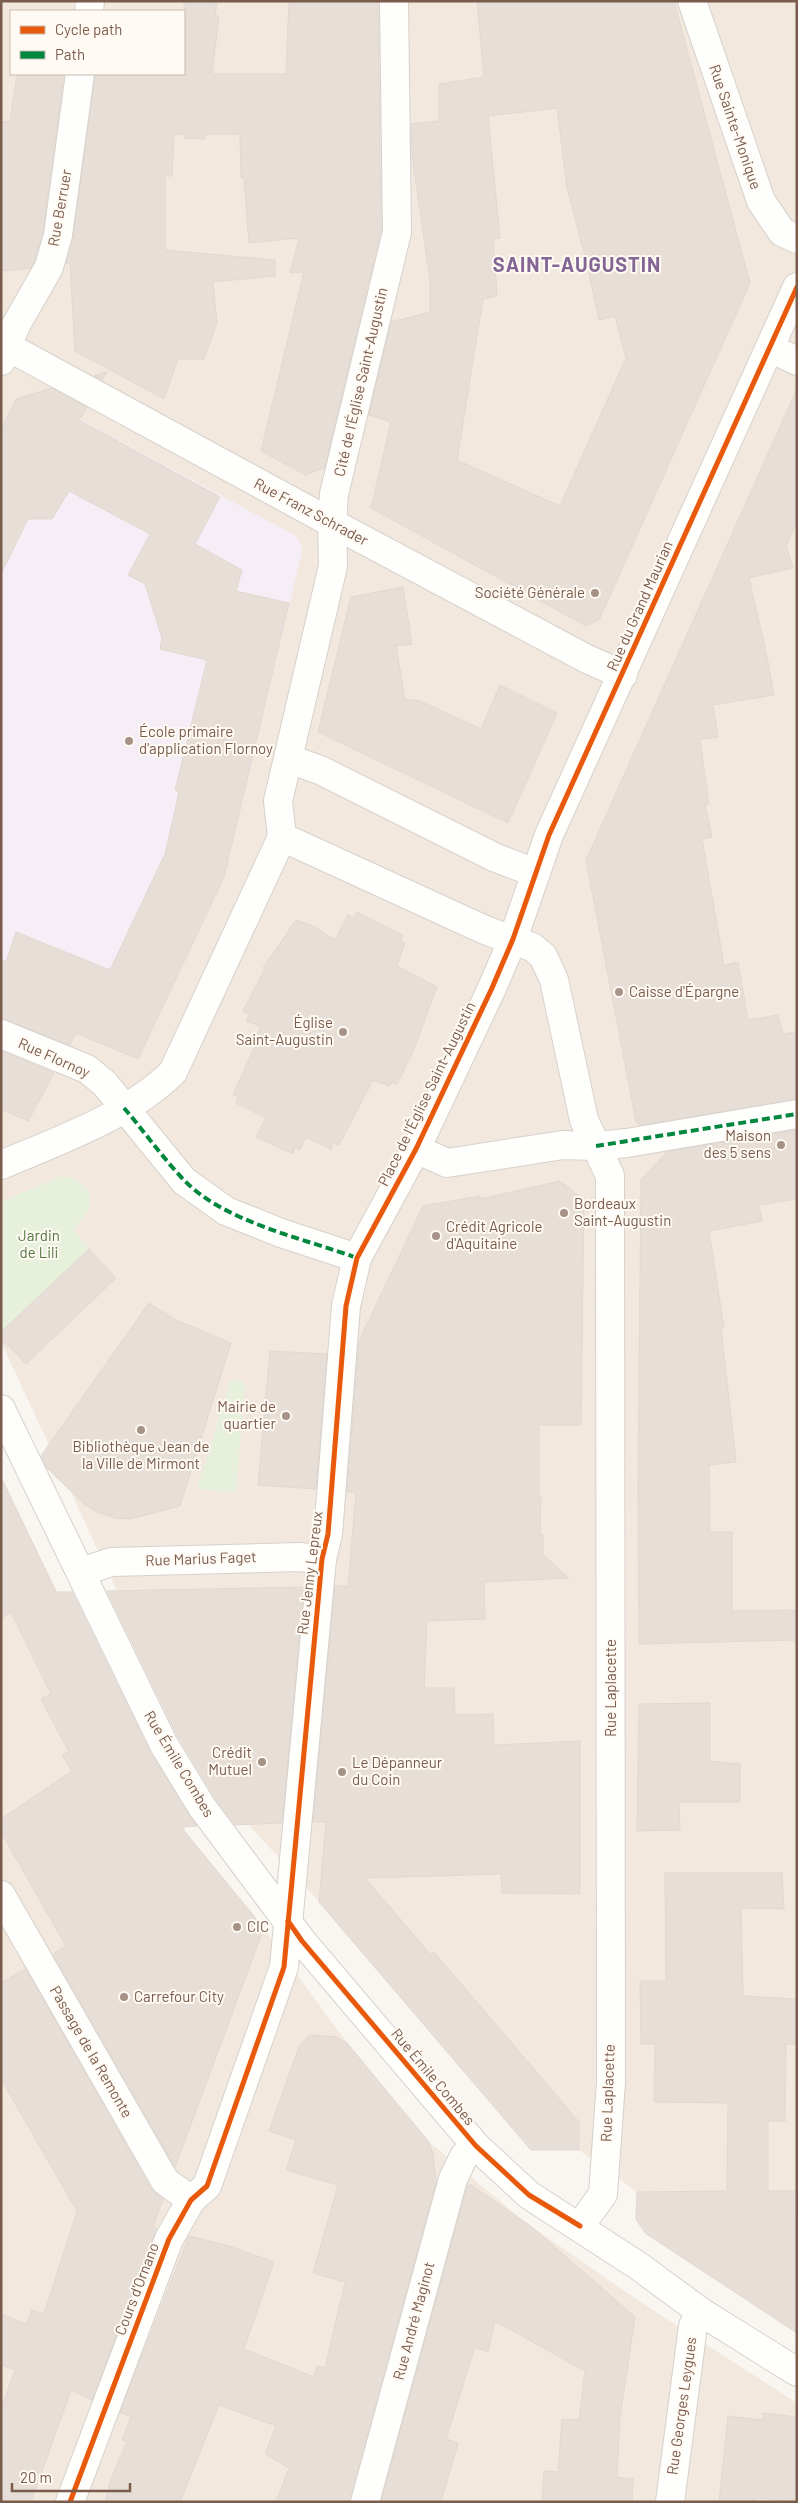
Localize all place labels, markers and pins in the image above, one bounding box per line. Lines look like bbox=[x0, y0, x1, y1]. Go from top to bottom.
place label: Société Générale bbox=[475, 583, 585, 601]
marker: Société Générale bbox=[589, 587, 601, 599]
place label: École primaire d'application Flornoy bbox=[139, 722, 273, 757]
marker: École primaire d'application Flornoy bbox=[123, 735, 135, 747]
place label: Caisse d'Épargne bbox=[629, 982, 739, 1000]
marker: Caisse d'Épargne bbox=[613, 986, 625, 998]
place label: Église Saint-Augustin bbox=[236, 1013, 333, 1048]
marker: Église Saint-Augustin bbox=[337, 1026, 349, 1038]
place label: Maison des 5 sens bbox=[704, 1126, 771, 1161]
marker: Maison des 5 sens bbox=[775, 1139, 787, 1151]
place label: Bordeaux Saint-Augustin bbox=[574, 1194, 671, 1229]
marker: Bordeaux Saint-Augustin bbox=[558, 1207, 570, 1219]
place label: Crédit Agricole d'Aquitaine bbox=[446, 1217, 542, 1252]
marker: Crédit Agricole d'Aquitaine bbox=[430, 1230, 442, 1242]
place label: Mairie de quartier bbox=[217, 1397, 277, 1432]
marker: Mairie de quartier bbox=[280, 1410, 292, 1422]
marker: Bibliothèque Jean de la Ville de Mirmont bbox=[135, 1424, 147, 1436]
place label: Bibliothèque Jean de la Ville de Mirmont bbox=[72, 1437, 210, 1472]
place label: Crédit Mutuel bbox=[208, 1743, 252, 1778]
place label: Le Dépanneur du Coin bbox=[352, 1753, 443, 1788]
marker: Crédit Mutuel bbox=[256, 1756, 268, 1768]
marker: Le Dépanneur du Coin bbox=[336, 1766, 348, 1778]
place label: CIC bbox=[247, 1917, 269, 1935]
marker: CIC bbox=[231, 1921, 243, 1933]
place label: Carrefour City bbox=[134, 1987, 224, 2005]
marker: Carrefour City bbox=[118, 1991, 130, 2003]

